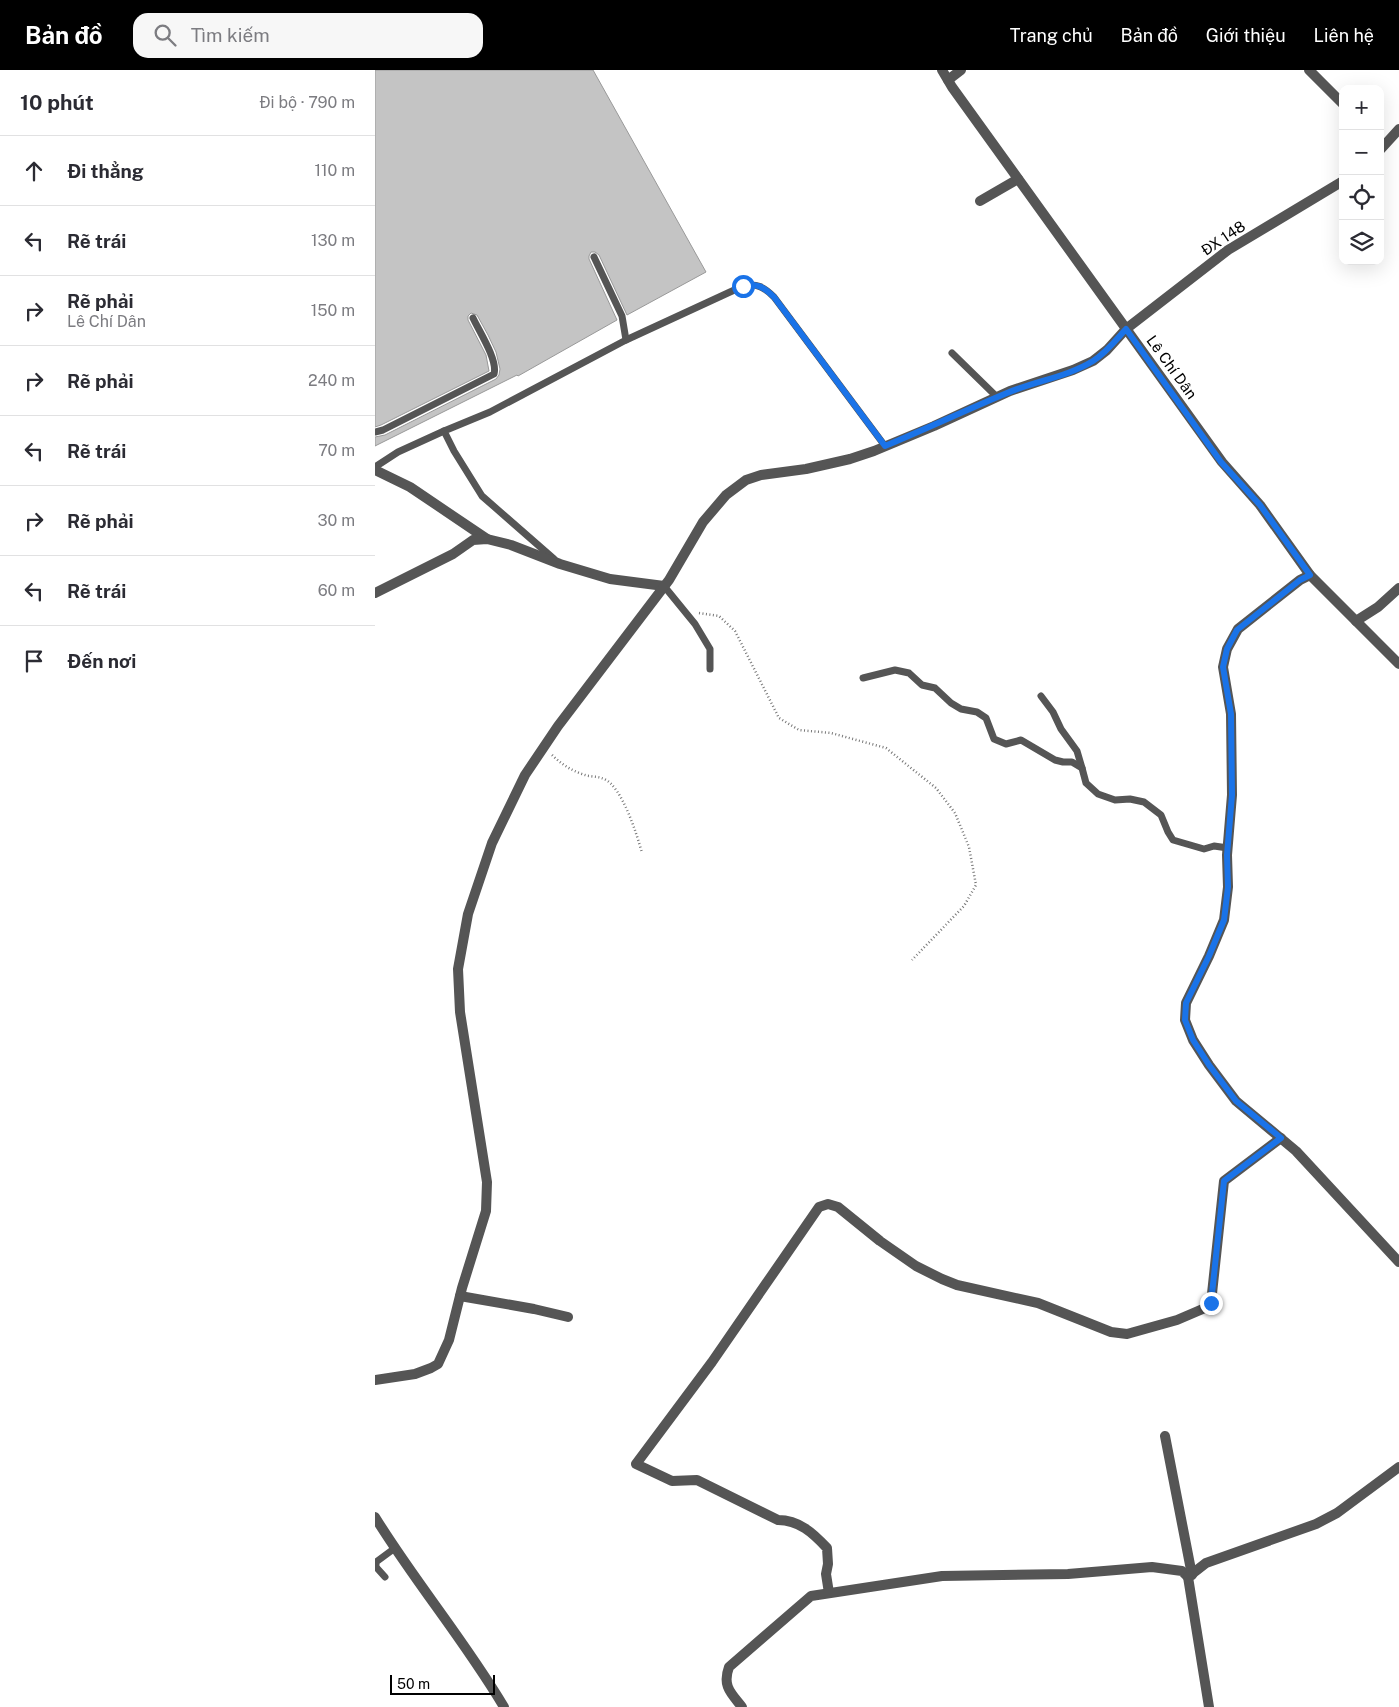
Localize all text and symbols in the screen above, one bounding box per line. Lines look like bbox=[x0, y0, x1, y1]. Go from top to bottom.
search box bbox=[133, 13, 483, 58]
text: Bản đồ bbox=[25, 21, 103, 49]
icon: search bbox=[151, 21, 179, 49]
text: Tìm kiếm bbox=[191, 24, 270, 46]
text: Trang chủ bbox=[1010, 25, 1093, 46]
text: Bản đồ bbox=[1121, 25, 1178, 46]
text: Giới thiệu bbox=[1206, 25, 1286, 46]
text: Liên hệ bbox=[1314, 25, 1374, 46]
map controls bbox=[1339, 85, 1384, 265]
button: + bbox=[1339, 85, 1384, 130]
text: 10 phút bbox=[20, 90, 94, 115]
text: Đi bộ · 790 m bbox=[259, 93, 355, 112]
button: − bbox=[1339, 130, 1384, 175]
icon: ahead bbox=[20, 157, 48, 185]
text: Đi thẳng bbox=[67, 160, 144, 182]
text: 110 m bbox=[314, 161, 355, 180]
button: locate bbox=[1339, 175, 1384, 220]
street label: ĐX 148 bbox=[1198, 217, 1248, 259]
button: layers bbox=[1339, 220, 1384, 265]
icon: left bbox=[20, 227, 48, 255]
text: Rẽ trái bbox=[67, 230, 126, 252]
text: 130 m bbox=[311, 231, 355, 250]
route start bbox=[732, 275, 755, 298]
text: Rẽ phải bbox=[67, 290, 134, 312]
icon: right bbox=[20, 297, 48, 325]
text: 150 m bbox=[311, 301, 355, 320]
text: Lê Chí Dân bbox=[67, 312, 146, 331]
street label: Lê Chí Dân bbox=[1143, 332, 1201, 402]
icon: right bbox=[20, 367, 48, 395]
text: Rẽ phải bbox=[67, 370, 134, 392]
text: 240 m bbox=[308, 371, 355, 390]
icon: left bbox=[20, 437, 48, 465]
text: Rẽ trái bbox=[67, 440, 126, 462]
text: 70 m bbox=[318, 441, 355, 460]
icon: right bbox=[20, 507, 48, 535]
text: Rẽ phải bbox=[67, 510, 134, 532]
text: 30 m bbox=[318, 511, 355, 530]
icon: left bbox=[20, 577, 48, 605]
text: Rẽ trái bbox=[67, 580, 126, 602]
text: 60 m bbox=[318, 581, 355, 600]
icon: arrive bbox=[20, 647, 48, 675]
text: Đến nơi bbox=[67, 650, 136, 672]
route end bbox=[1200, 1292, 1223, 1315]
scale bar bbox=[390, 1672, 495, 1695]
text: 50 m bbox=[397, 1676, 430, 1692]

